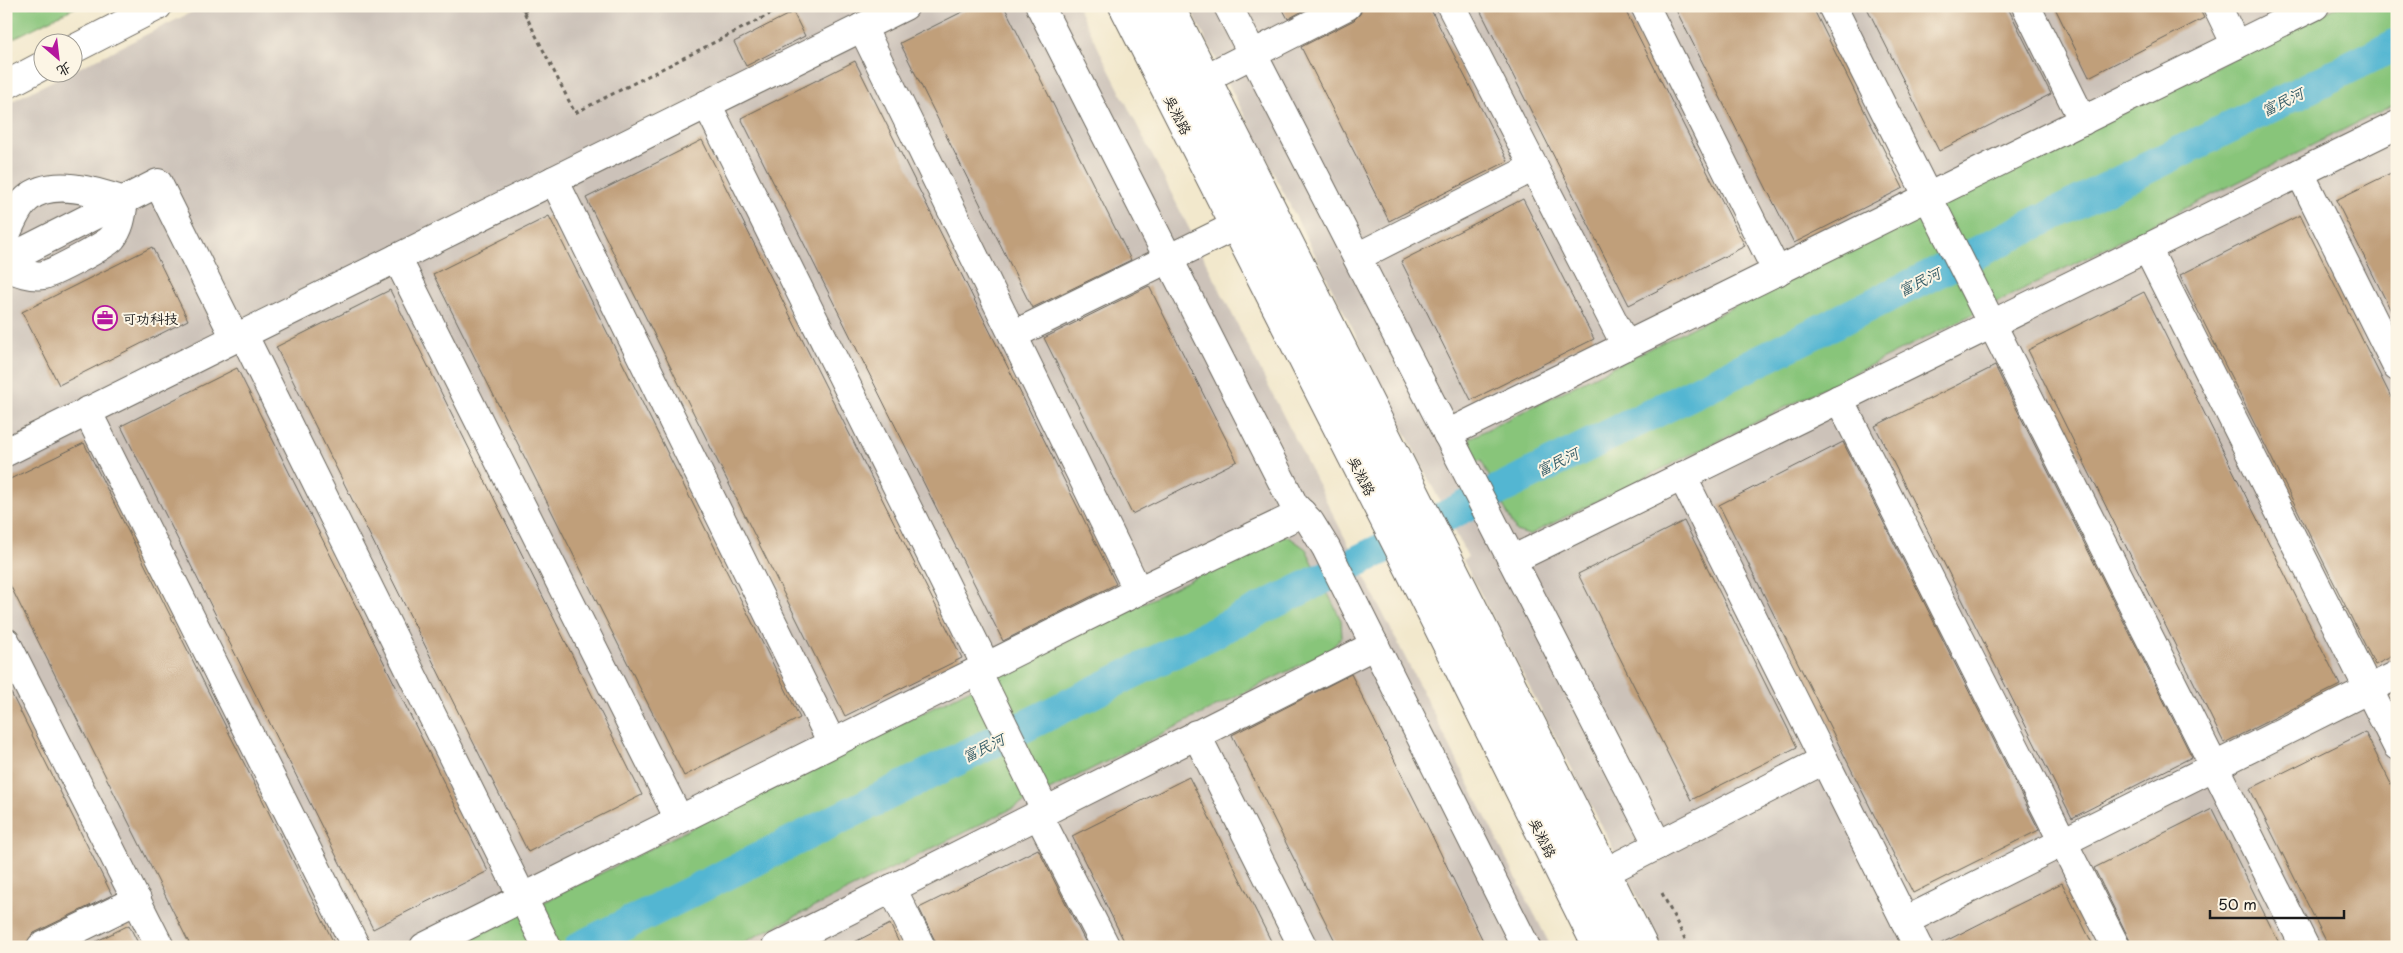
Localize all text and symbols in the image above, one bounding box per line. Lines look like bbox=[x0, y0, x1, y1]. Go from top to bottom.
north arrow bbox=[32, 32, 82, 82]
text: 北 bbox=[53, 57, 75, 82]
water label: 富民河 bbox=[2257, 79, 2310, 121]
street label: 吴淞路 bbox=[1159, 92, 1197, 138]
water label: 富民河 bbox=[1894, 259, 1947, 301]
office icon: 可功科技 bbox=[92, 305, 118, 331]
place label: 可功科技 bbox=[122, 308, 179, 329]
water label: 富民河 bbox=[1532, 439, 1585, 481]
street label: 吴淞路 bbox=[1343, 453, 1381, 499]
water label: 富民河 bbox=[958, 725, 1011, 767]
street label: 吴淞路 bbox=[1524, 815, 1562, 861]
scale bar bbox=[2210, 888, 2344, 920]
text: 50 m bbox=[2218, 892, 2257, 915]

